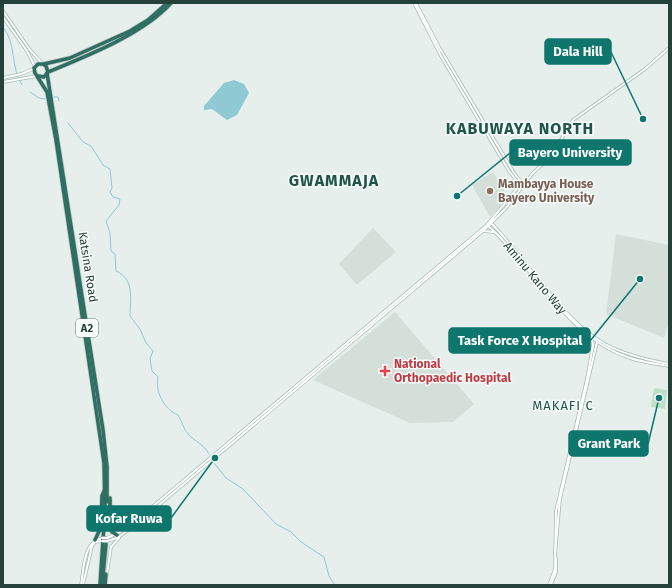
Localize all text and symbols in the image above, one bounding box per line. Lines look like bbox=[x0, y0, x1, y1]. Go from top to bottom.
callout: Dala Hill bbox=[545, 39, 611, 64]
text: Dala Hill bbox=[553, 44, 603, 59]
district label: KABUWAYA NORTH bbox=[446, 119, 594, 138]
callout: Bayero University bbox=[510, 140, 631, 165]
text: Bayero University bbox=[518, 145, 622, 160]
district label: GWAMMAJA bbox=[289, 171, 379, 190]
place label: Mambayya House Bayero University bbox=[498, 177, 595, 205]
marker: Mambayya House Bayero University bbox=[485, 186, 495, 196]
street label: Katsina Road bbox=[76, 231, 100, 303]
street label: Aminu Kano Way bbox=[501, 239, 569, 317]
road number: A2 bbox=[76, 319, 98, 337]
callout: Task Force X Hospital bbox=[449, 328, 590, 353]
text: Task Force X Hospital bbox=[458, 333, 582, 348]
place label: National Orthopaedic Hospital bbox=[394, 357, 511, 385]
marker: National Orthopaedic Hospital bbox=[379, 365, 391, 377]
district label: MAKAFI C bbox=[532, 398, 594, 413]
callout: Grant Park bbox=[569, 431, 648, 456]
text: Grant Park bbox=[578, 436, 641, 451]
callout: Kofar Ruwa bbox=[87, 506, 171, 531]
text: Kofar Ruwa bbox=[95, 511, 163, 526]

